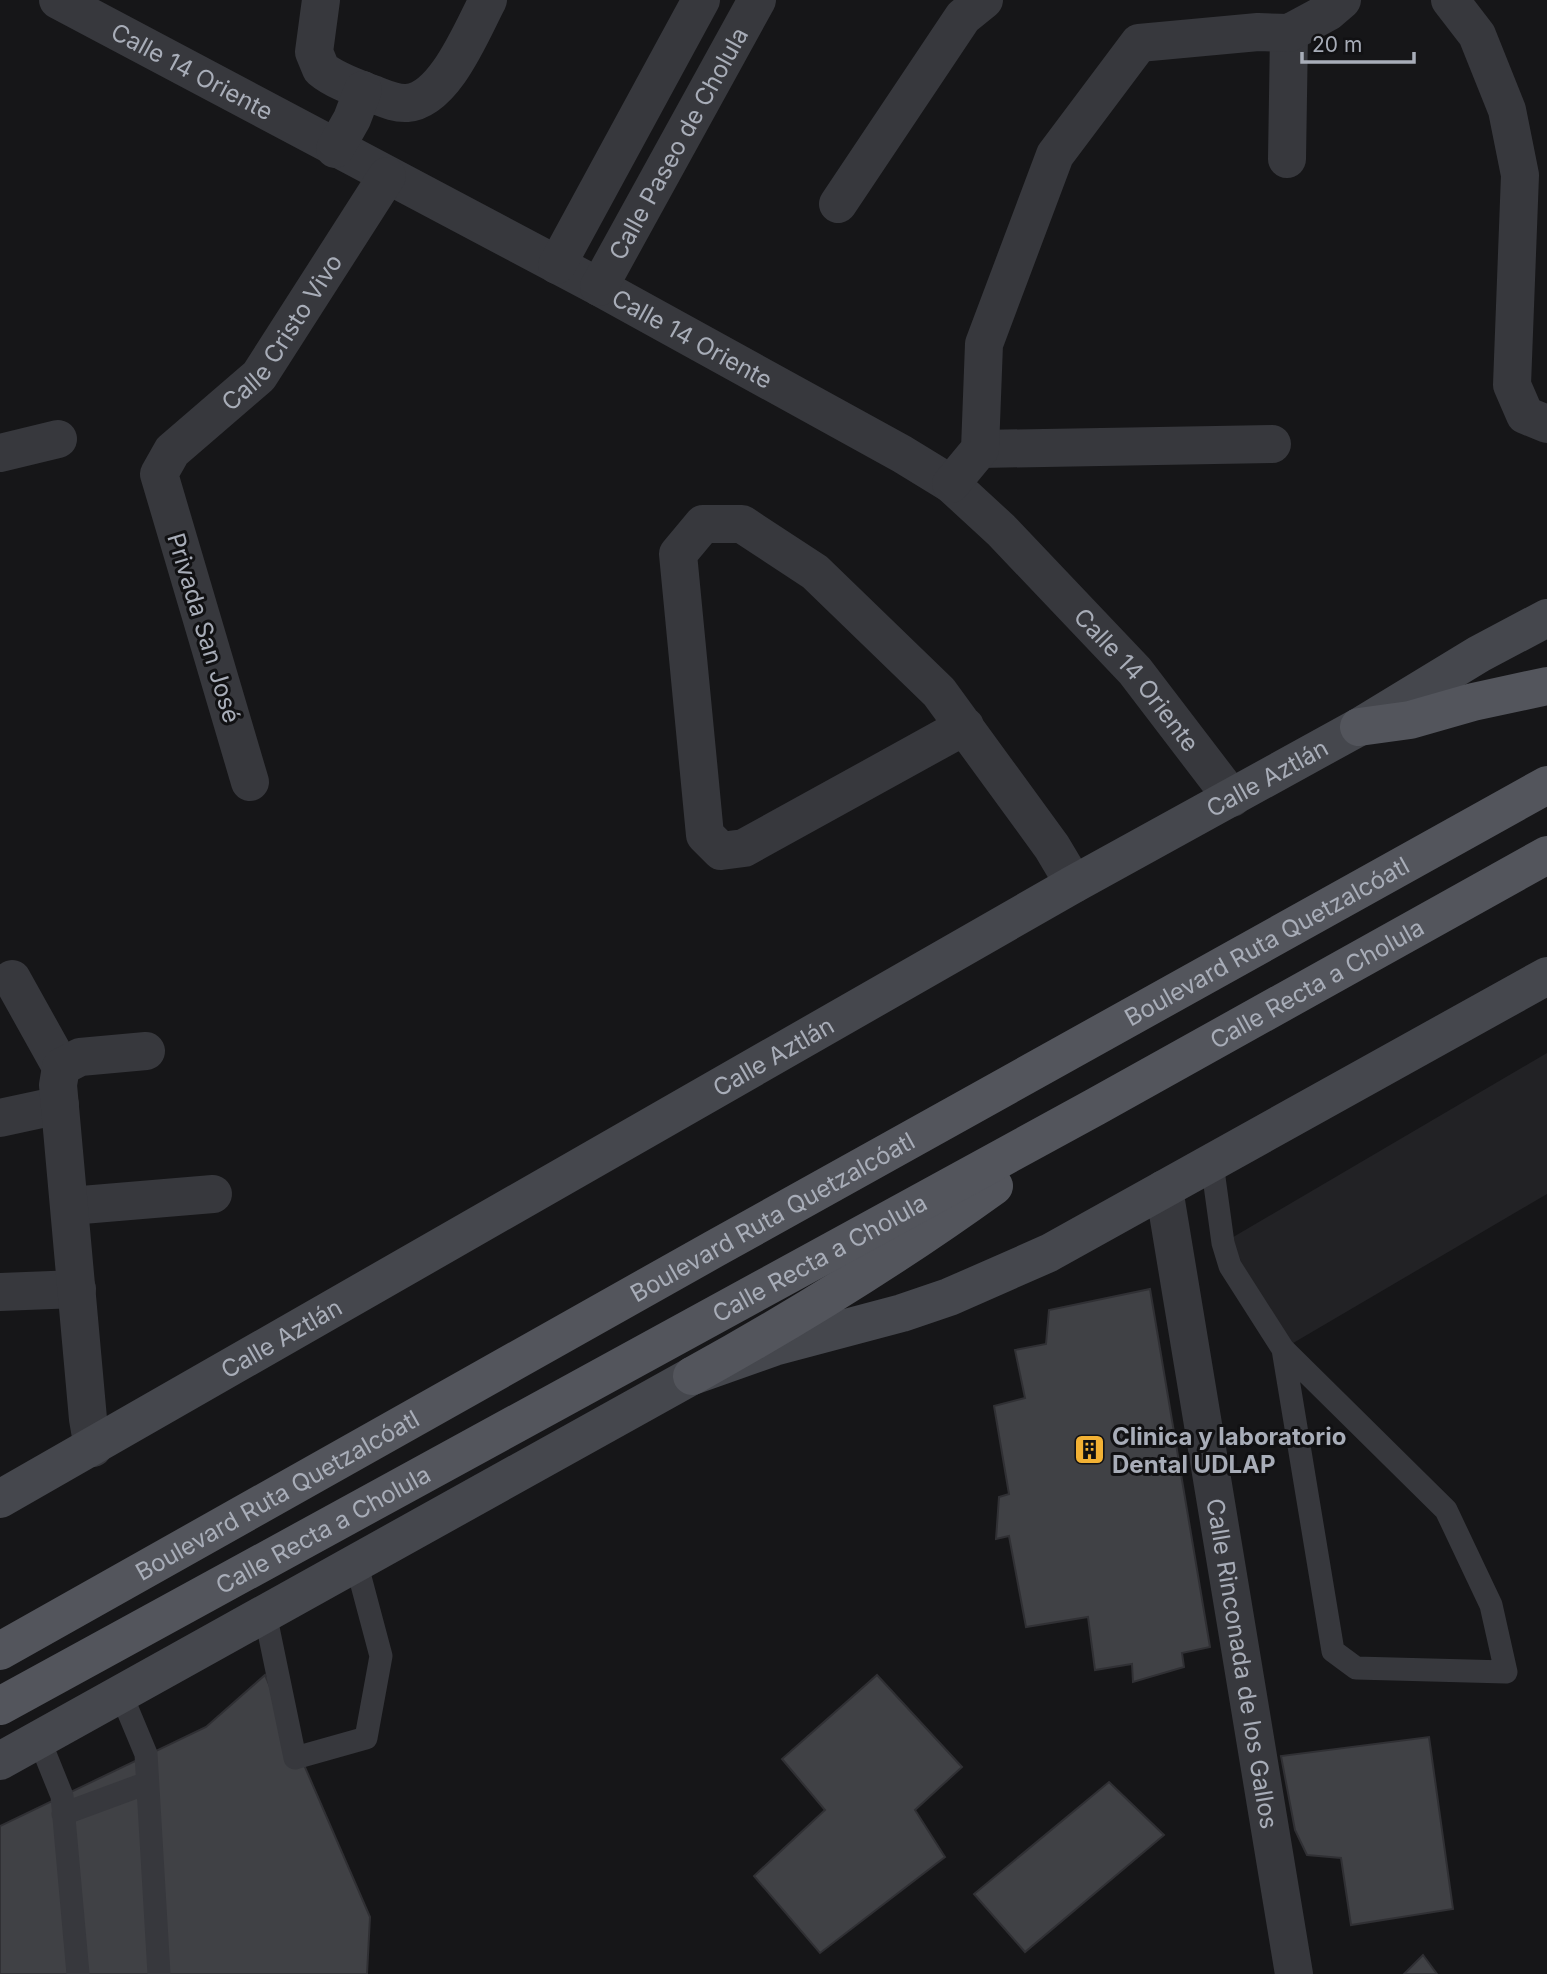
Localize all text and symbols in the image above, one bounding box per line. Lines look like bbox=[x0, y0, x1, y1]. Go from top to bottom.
street label: Calle 14 Oriente bbox=[106, 17, 278, 126]
scale bar bbox=[1302, 21, 1414, 65]
street label: Calle Paseo de Cholula bbox=[602, 22, 754, 265]
text: 20 m bbox=[1312, 32, 1362, 57]
street label: Calle Cristo Vivo bbox=[215, 248, 348, 416]
street label: Calle 14 Oriente bbox=[607, 283, 778, 394]
street label: Privada San José bbox=[161, 530, 247, 726]
street label: Calle 14 Oriente bbox=[1068, 602, 1205, 757]
street label: Calle Aztlán bbox=[1201, 733, 1333, 823]
street label: Boulevard Ruta Quetzalcóatl bbox=[1119, 850, 1414, 1032]
street label: Calle Recta a Cholula bbox=[1205, 912, 1429, 1054]
street label: Calle Aztlán bbox=[708, 1010, 839, 1102]
street label: Boulevard Ruta Quetzalcóatl bbox=[625, 1126, 919, 1308]
street label: Calle Recta a Cholula bbox=[707, 1187, 932, 1328]
street label: Calle Aztlán bbox=[216, 1292, 347, 1384]
street label: Boulevard Ruta Quetzalcóatl bbox=[130, 1404, 424, 1586]
place label: Clinica y laboratorio Dental UDLAP bbox=[1112, 1422, 1346, 1479]
building icon: Clinica y laboratorio Dental UDLAP bbox=[1072, 1433, 1106, 1467]
street label: Calle Recta a Cholula bbox=[211, 1459, 435, 1600]
street label: Calle Rinconada de los Gallos bbox=[1201, 1496, 1284, 1831]

